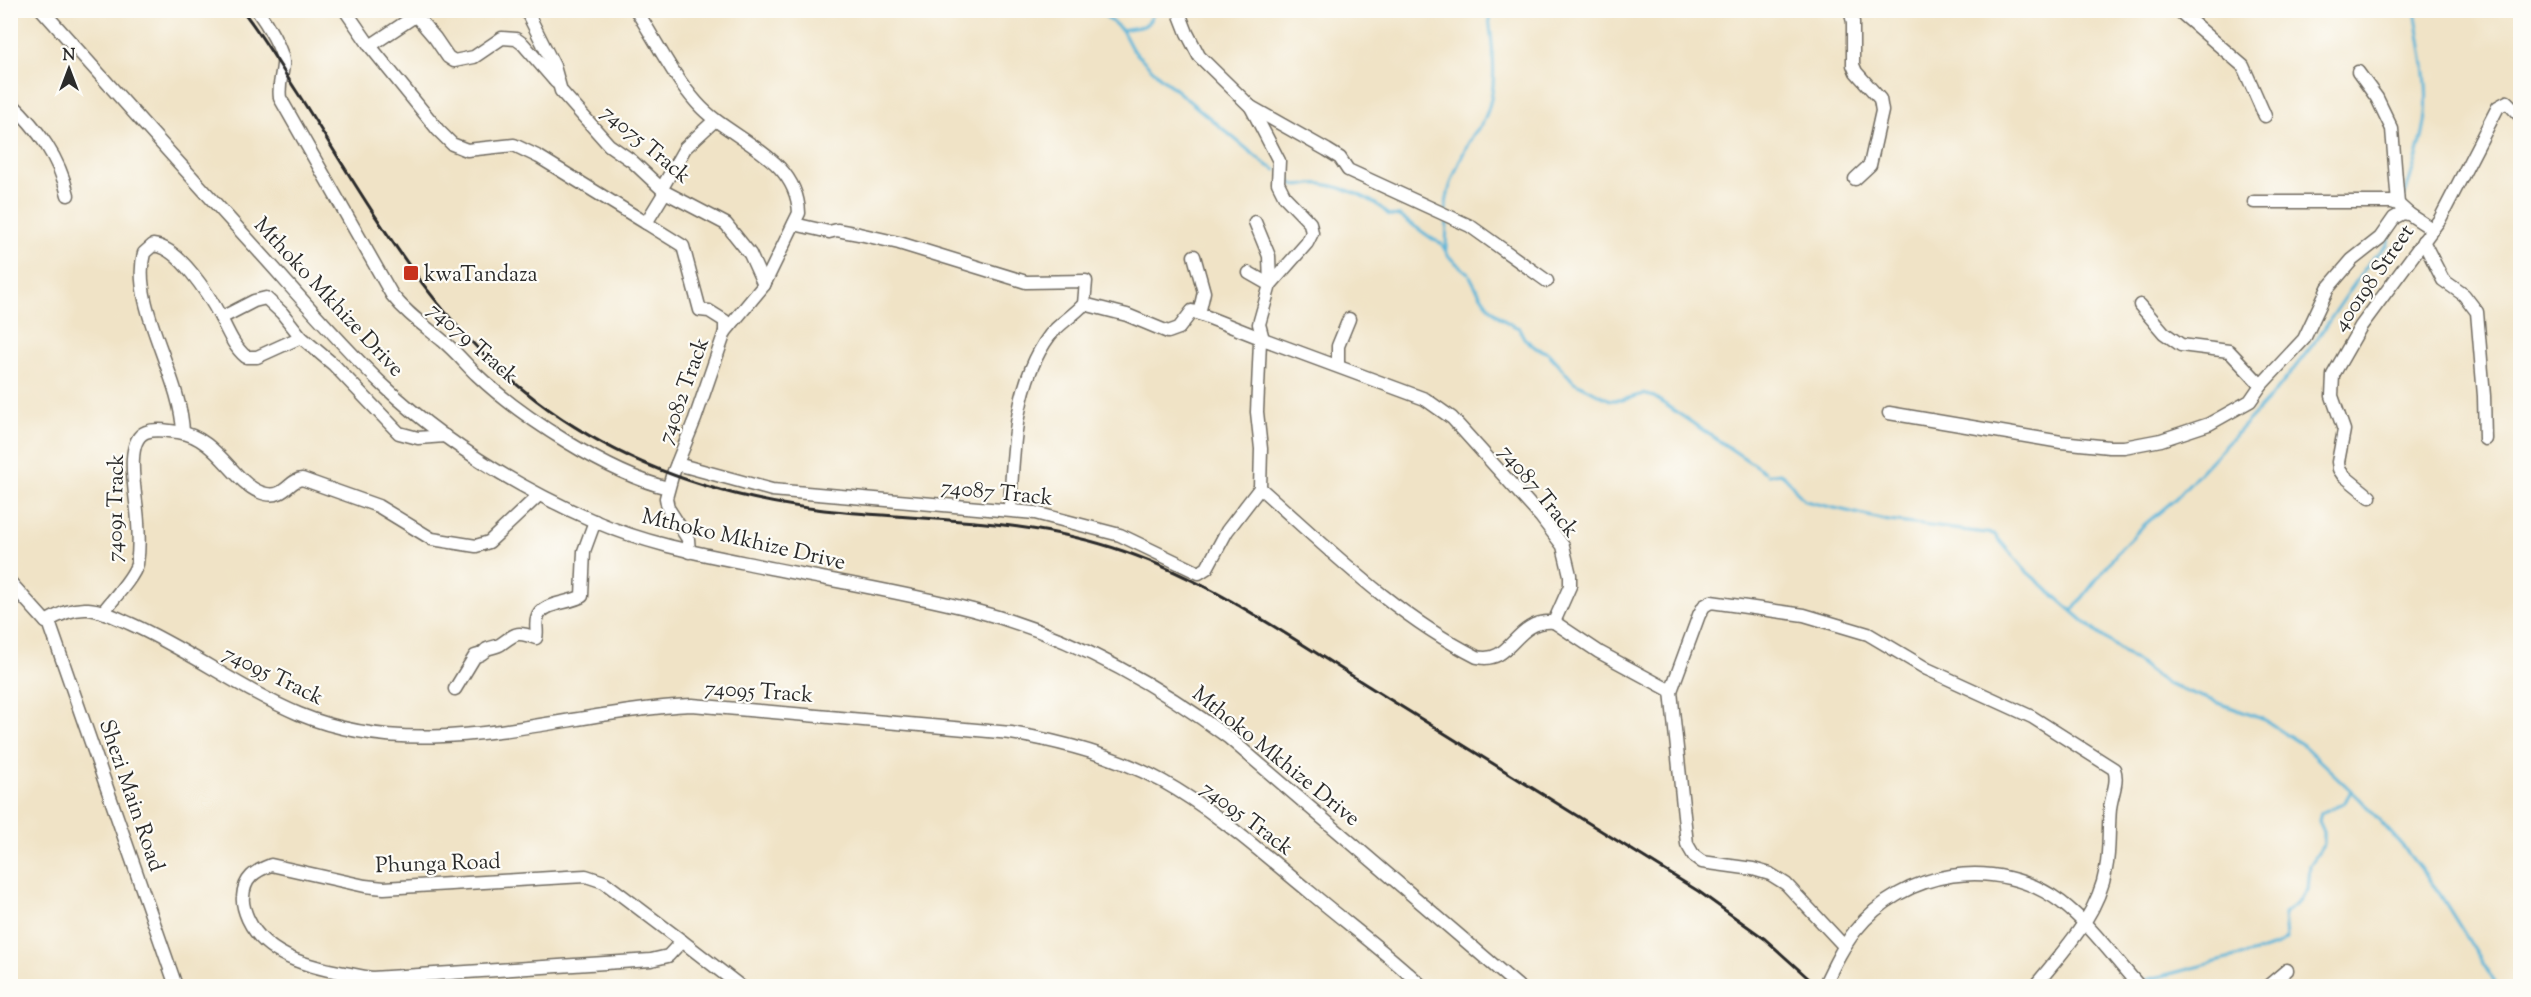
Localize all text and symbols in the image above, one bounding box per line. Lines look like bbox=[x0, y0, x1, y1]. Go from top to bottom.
north arrow bbox=[39, 39, 99, 99]
text: N bbox=[63, 45, 76, 68]
street label: 74075 Track bbox=[593, 98, 697, 193]
street label: Mthoko Mkhize Drive bbox=[245, 211, 411, 385]
street label: 400198 Street bbox=[2326, 218, 2424, 339]
place label: kwaTandaza bbox=[424, 260, 538, 292]
marker: kwaTandaza bbox=[402, 264, 420, 282]
street label: 74079 Track bbox=[419, 296, 525, 393]
street label: 74082 Track bbox=[651, 333, 719, 449]
street label: 74087 Track bbox=[1490, 438, 1585, 546]
street label: 74091 Track bbox=[100, 454, 134, 563]
street label: 74087 Track bbox=[939, 472, 1054, 516]
street label: Mthoko Mkhize Drive bbox=[638, 502, 848, 580]
street label: 74095 Track bbox=[217, 639, 329, 715]
street label: 74095 Track bbox=[703, 673, 814, 713]
street label: Mthoko Mkhize Drive bbox=[1184, 679, 1366, 835]
street label: Shezi Main Road bbox=[89, 716, 171, 876]
street label: 74095 Track bbox=[1193, 774, 1299, 865]
street label: Phunga Road bbox=[375, 847, 501, 883]

